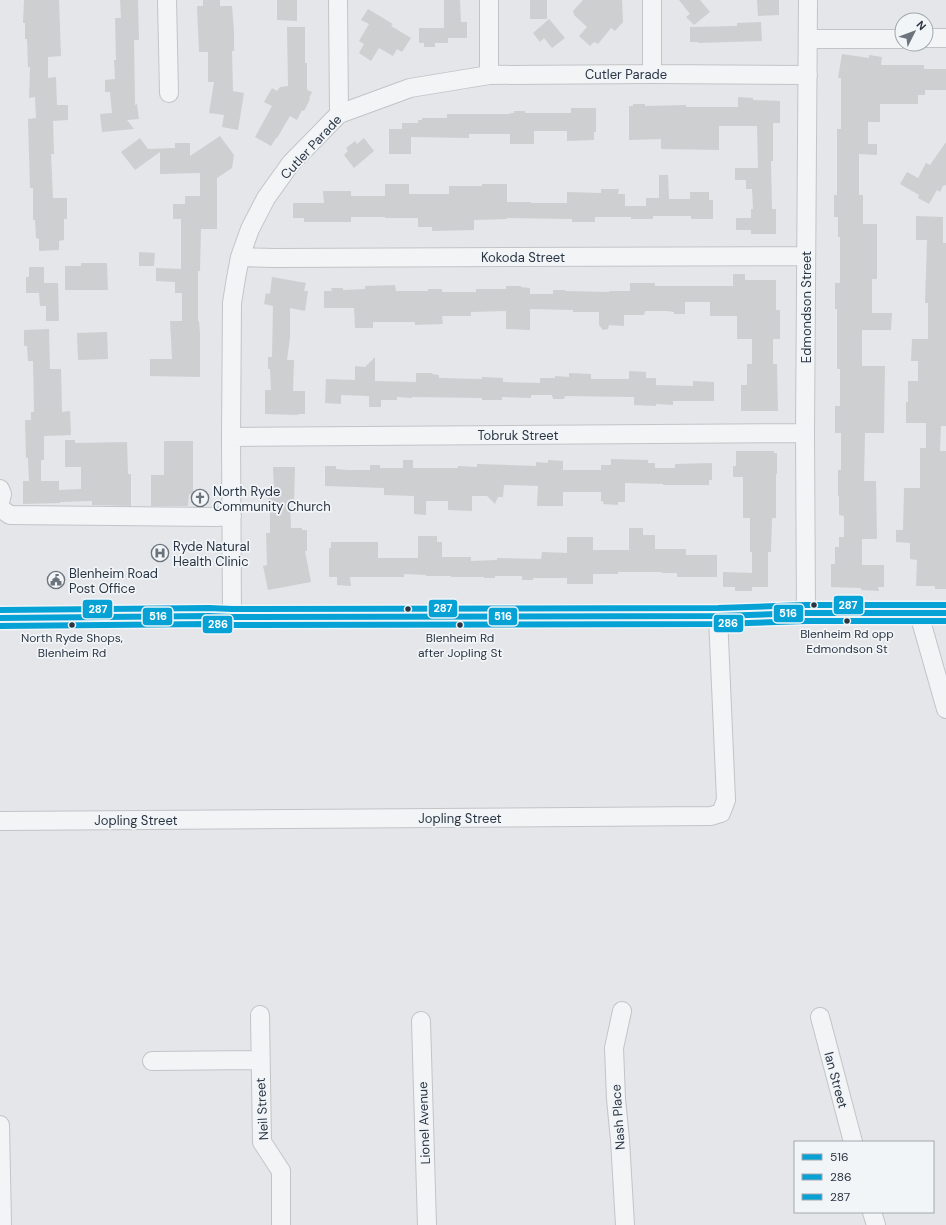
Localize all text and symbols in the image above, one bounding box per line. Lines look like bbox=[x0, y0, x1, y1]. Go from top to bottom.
north arrow bbox=[894, 12, 934, 52]
text: N bbox=[914, 18, 929, 33]
street label: Cutler Parade bbox=[585, 66, 667, 83]
street label: Cutler Parade bbox=[277, 111, 345, 183]
street label: Kokoda Street bbox=[481, 249, 565, 266]
street label: Edmondson Street bbox=[798, 251, 815, 363]
street label: Tobruk Street bbox=[477, 427, 559, 444]
place label: North Ryde Community Church bbox=[213, 483, 331, 515]
church icon: North Ryde Community Church bbox=[190, 488, 210, 508]
place label: Ryde Natural Health Clinic bbox=[173, 538, 250, 570]
hospital icon: Ryde Natural Health Clinic bbox=[150, 543, 170, 563]
place label: Blenheim Road Post Office bbox=[69, 565, 158, 597]
public building icon: Blenheim Road Post Office bbox=[46, 570, 66, 590]
line badge: 287 bbox=[833, 595, 864, 615]
text: 287 bbox=[838, 598, 858, 612]
line badge: 287 bbox=[82, 599, 113, 619]
line badge: 287 bbox=[428, 599, 458, 618]
unlabelled marker bbox=[809, 600, 819, 610]
text: 287 bbox=[433, 601, 453, 615]
text: 287 bbox=[88, 602, 108, 616]
unlabelled marker bbox=[403, 604, 413, 614]
line badge: 516 bbox=[773, 604, 804, 623]
text: 516 bbox=[779, 606, 797, 620]
line badge: 516 bbox=[142, 607, 173, 626]
line badge: 516 bbox=[488, 607, 518, 626]
text: 516 bbox=[149, 609, 167, 623]
text: 516 bbox=[494, 609, 512, 623]
line badge: 286 bbox=[713, 614, 744, 633]
line badge: 286 bbox=[202, 615, 233, 634]
text: 286 bbox=[718, 616, 738, 630]
marker: Blenheim Rd opp Edmondson St bbox=[842, 616, 852, 626]
text: 286 bbox=[208, 617, 228, 631]
marker: North Ryde Shops, Blenheim Rd bbox=[67, 620, 77, 630]
marker: Blenheim Rd after Jopling St bbox=[455, 620, 465, 630]
place label: Blenheim Rd opp Edmondson St bbox=[800, 626, 894, 657]
place label: North Ryde Shops, Blenheim Rd bbox=[21, 630, 123, 661]
place label: Blenheim Rd after Jopling St bbox=[418, 630, 502, 661]
street label: Jopling Street bbox=[418, 810, 502, 827]
street label: Jopling Street bbox=[94, 812, 178, 829]
street label: Ian Street bbox=[820, 1050, 852, 1110]
street label: Neil Street bbox=[252, 1077, 272, 1141]
street label: Lionel Avenue bbox=[414, 1081, 434, 1165]
street label: Nash Place bbox=[607, 1084, 629, 1150]
legend bbox=[794, 1141, 934, 1213]
text: 516 bbox=[830, 1149, 849, 1165]
text: 286 bbox=[830, 1169, 852, 1185]
text: 287 bbox=[830, 1189, 850, 1205]

